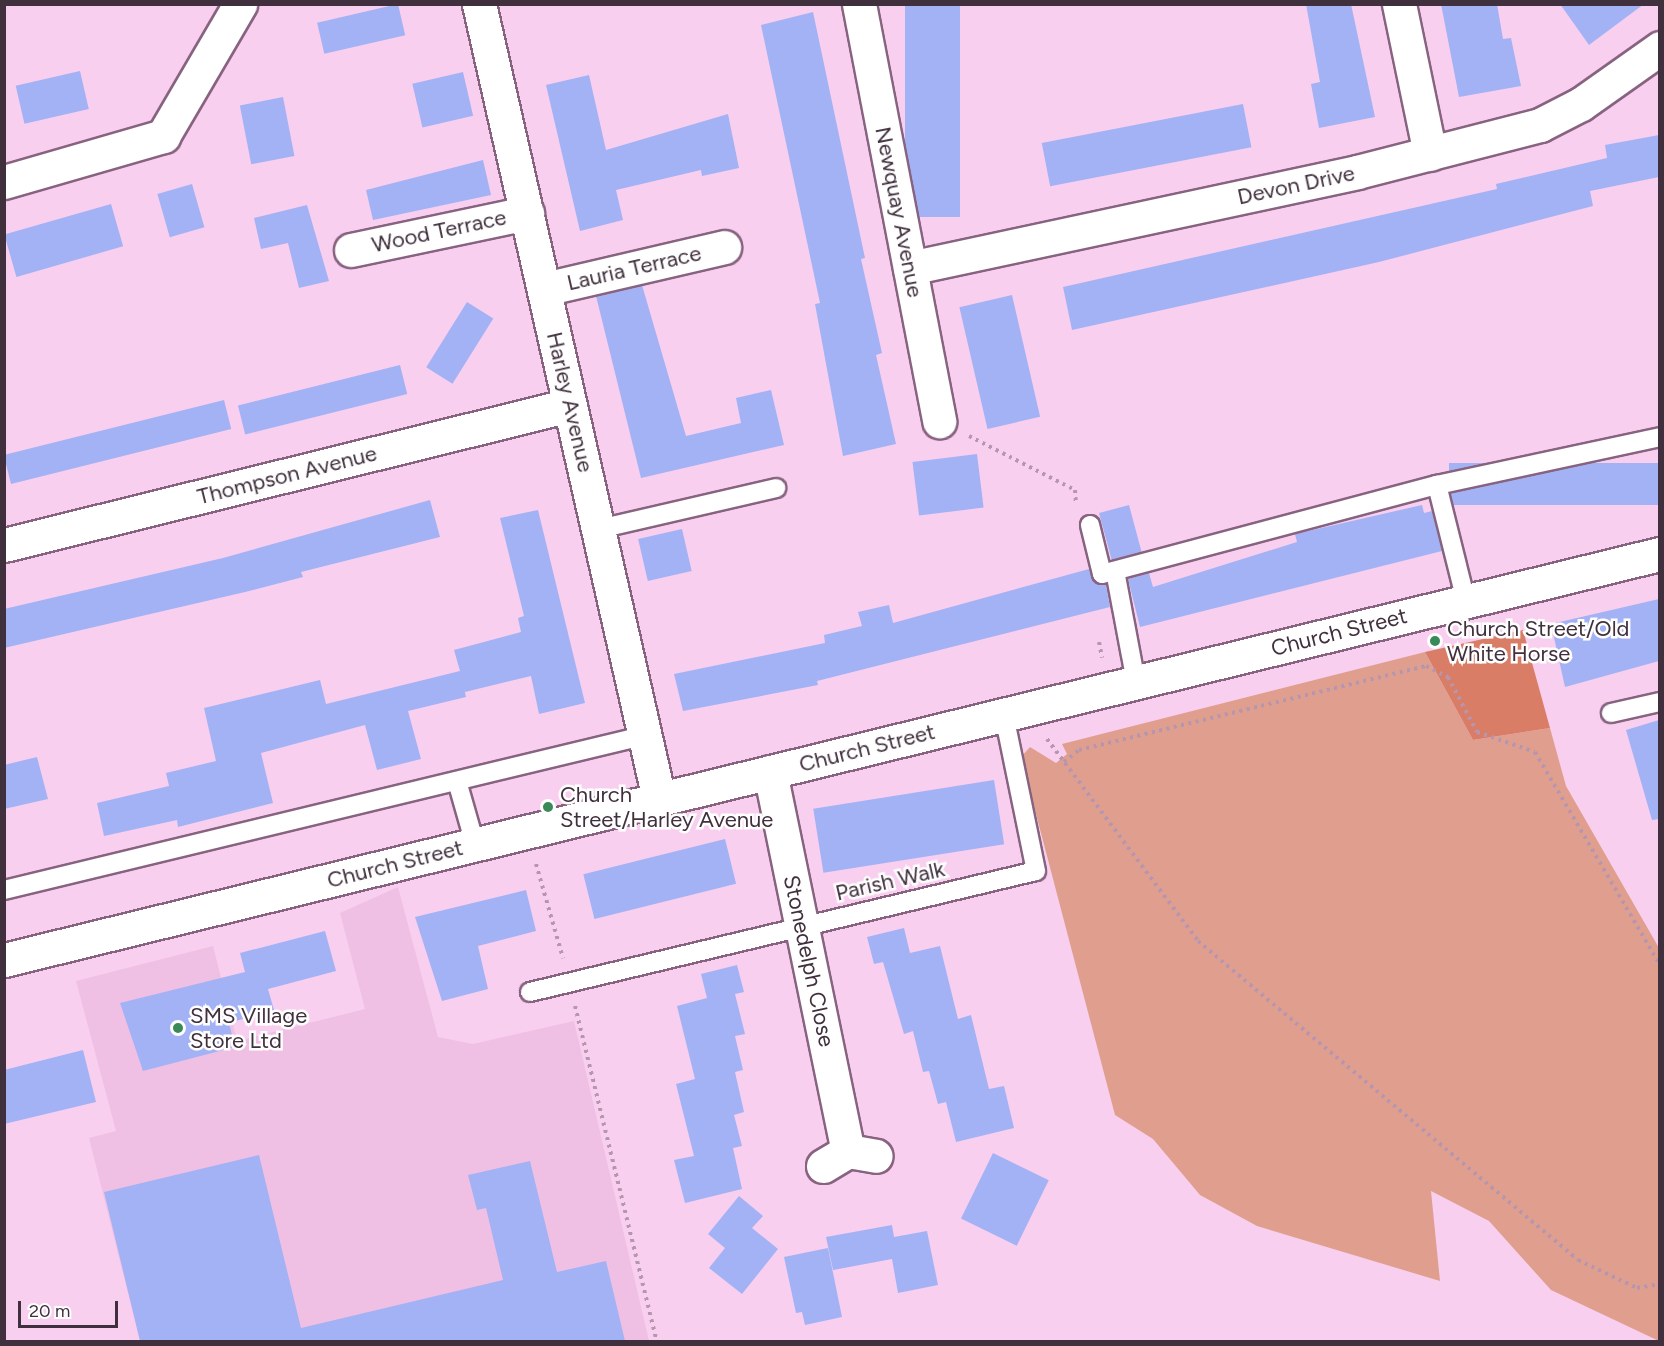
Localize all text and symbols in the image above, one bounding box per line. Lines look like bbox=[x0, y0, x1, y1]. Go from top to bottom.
street label: Newquay Avenue bbox=[870, 124, 928, 300]
street label: Devon Drive bbox=[1235, 160, 1357, 210]
street label: Wood Terrace bbox=[369, 204, 509, 258]
street label: Lauria Terrace bbox=[564, 240, 704, 296]
street label: Harley Avenue bbox=[541, 329, 599, 475]
street label: Thompson Avenue bbox=[195, 440, 379, 510]
street label: Church Street bbox=[1268, 602, 1410, 662]
place label: Church Street/Old White Horse bbox=[1447, 615, 1629, 666]
marker: Church Street/Old White Horse bbox=[1428, 634, 1442, 648]
street label: Church Street bbox=[796, 718, 938, 778]
place label: Church Street/Harley Avenue bbox=[560, 781, 773, 832]
marker: Church Street/Harley Avenue bbox=[541, 800, 555, 814]
street label: Church Street bbox=[324, 834, 466, 894]
street label: Parish Walk bbox=[833, 856, 947, 906]
street label: Stonedelph Close bbox=[778, 873, 840, 1049]
place label: SMS Village Store Ltd bbox=[190, 1002, 307, 1054]
marker: SMS Village Store Ltd bbox=[171, 1021, 185, 1035]
scale bar bbox=[21, 1289, 122, 1327]
text: 20 m bbox=[29, 1300, 70, 1322]

